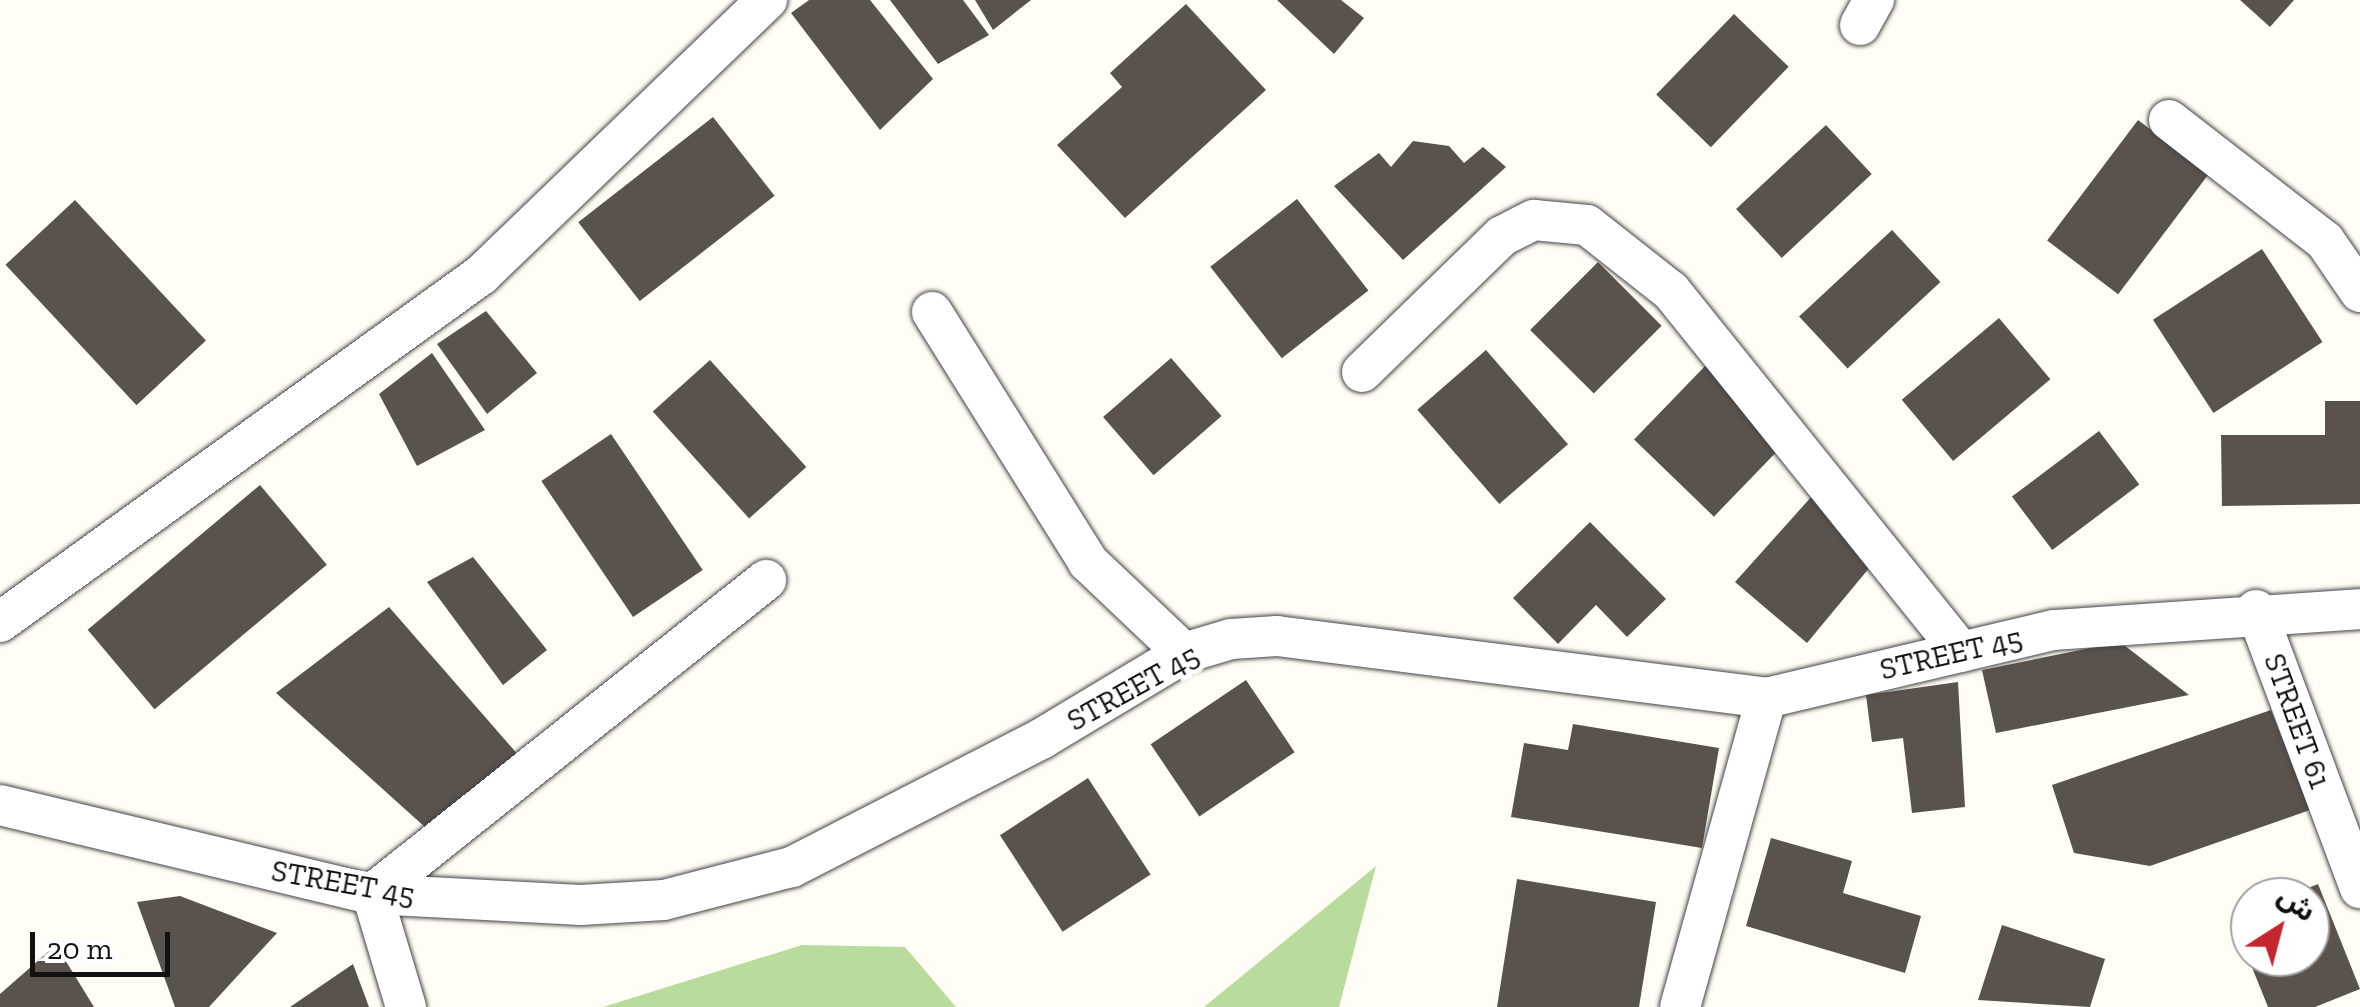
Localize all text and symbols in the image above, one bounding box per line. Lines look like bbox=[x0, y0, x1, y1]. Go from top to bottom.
street label: STREET 45 bbox=[1876, 620, 2026, 688]
street label: STREET 45 bbox=[1061, 637, 1205, 739]
street label: STREET 61 bbox=[2256, 648, 2338, 794]
street label: STREET 45 bbox=[268, 853, 418, 913]
north arrow bbox=[2230, 877, 2330, 977]
text: ش bbox=[2272, 879, 2322, 929]
scale bar bbox=[35, 912, 175, 974]
text: 20 m bbox=[47, 931, 112, 967]

